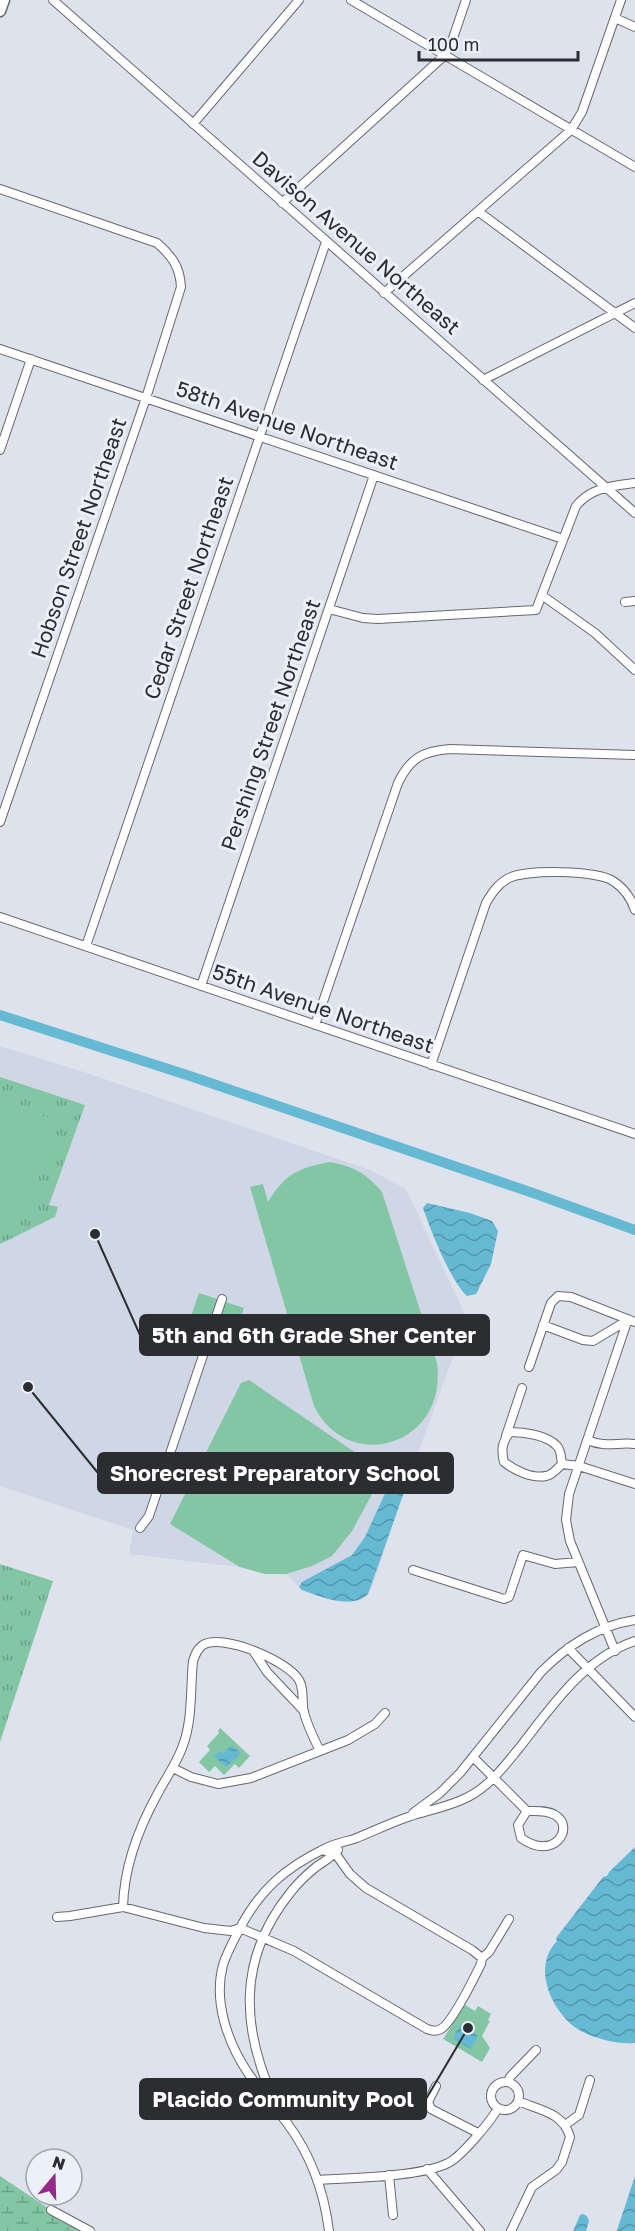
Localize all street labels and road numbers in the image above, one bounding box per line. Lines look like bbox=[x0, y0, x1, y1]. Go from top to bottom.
street label: Davison Avenue Northeast bbox=[247, 145, 466, 340]
street label: 58th Avenue Northeast bbox=[173, 375, 402, 475]
street label: Hobson Street Northeast bbox=[25, 414, 132, 661]
street label: Cedar Street Northeast bbox=[138, 473, 238, 703]
street label: Pershing Street Northeast bbox=[215, 596, 325, 854]
street label: 55th Avenue Northeast bbox=[209, 958, 437, 1058]

